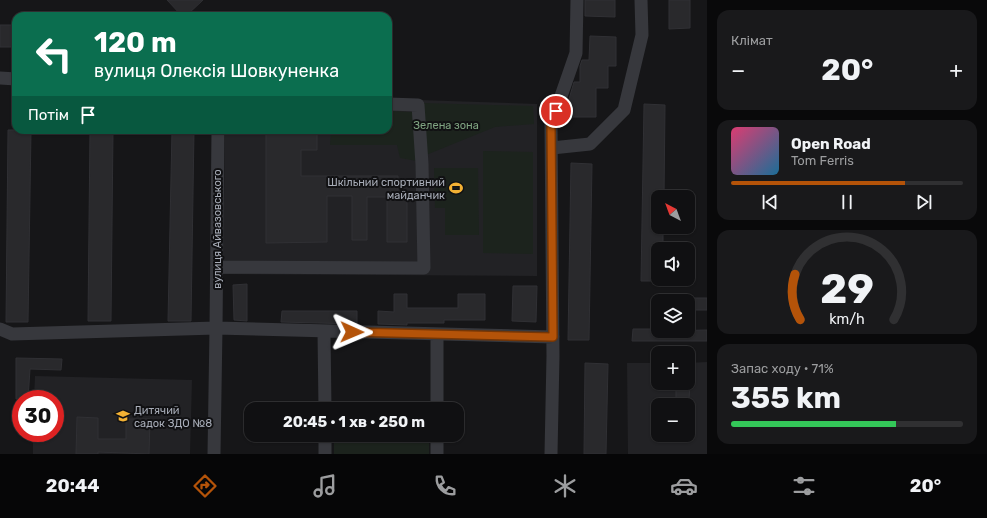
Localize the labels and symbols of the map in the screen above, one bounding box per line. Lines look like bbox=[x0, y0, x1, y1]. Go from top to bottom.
pin bbox=[539, 94, 573, 128]
park label: Зелена зона bbox=[413, 119, 479, 132]
street label: вулиця Айвазовського bbox=[211, 169, 224, 289]
place label: Шкільний спортивний майданчик bbox=[327, 176, 445, 202]
sports icon: Шкільний спортивний майданчик bbox=[448, 180, 464, 196]
north arrow bbox=[651, 190, 695, 234]
position arrow bbox=[331, 311, 373, 353]
speed limit sign: 30 bbox=[12, 390, 64, 442]
place label: Дитячий садок ЗДО №8 bbox=[134, 404, 212, 430]
school or university icon: Дитячий садок ЗДО №8 bbox=[115, 408, 131, 424]

